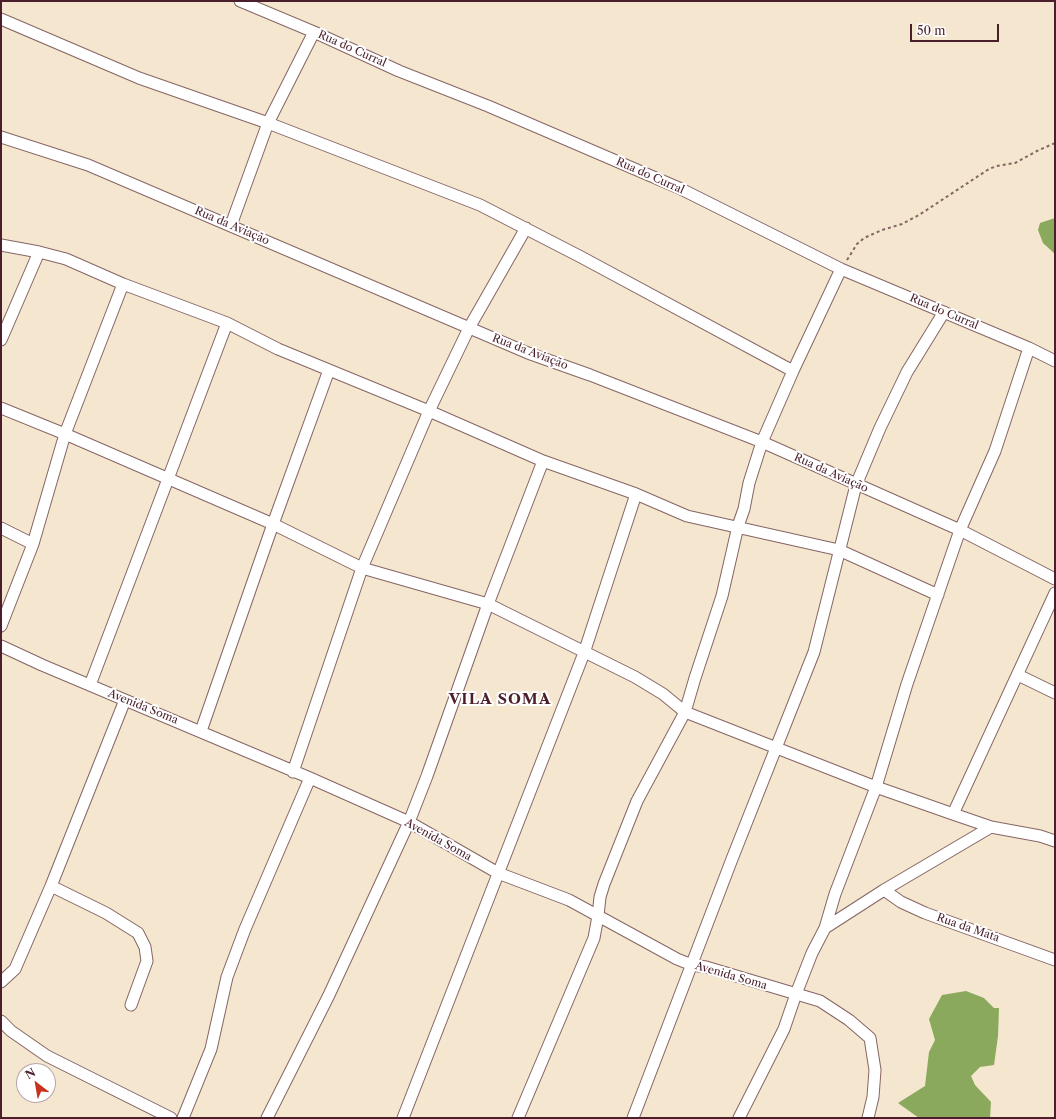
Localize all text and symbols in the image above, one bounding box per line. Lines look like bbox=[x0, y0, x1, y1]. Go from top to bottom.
scale bar bbox=[912, 16, 1001, 42]
text: 50 m bbox=[917, 23, 946, 38]
street label: Rua do Curral bbox=[316, 28, 388, 70]
street label: Rua do Curral bbox=[614, 155, 686, 197]
street label: Rua da Aviação bbox=[193, 204, 271, 248]
street label: Rua do Curral bbox=[908, 292, 980, 332]
street label: Rua da Aviação bbox=[490, 332, 570, 372]
street label: Rua da Aviação bbox=[792, 451, 870, 495]
street label: Avenida Soma bbox=[106, 687, 180, 727]
district label: VILA SOMA bbox=[449, 691, 551, 709]
street label: Avenida Soma bbox=[402, 816, 474, 864]
street label: Rua da Mata bbox=[935, 911, 1001, 945]
street label: Avenida Soma bbox=[693, 959, 769, 993]
north arrow bbox=[16, 1063, 56, 1103]
text: N bbox=[23, 1065, 38, 1082]

